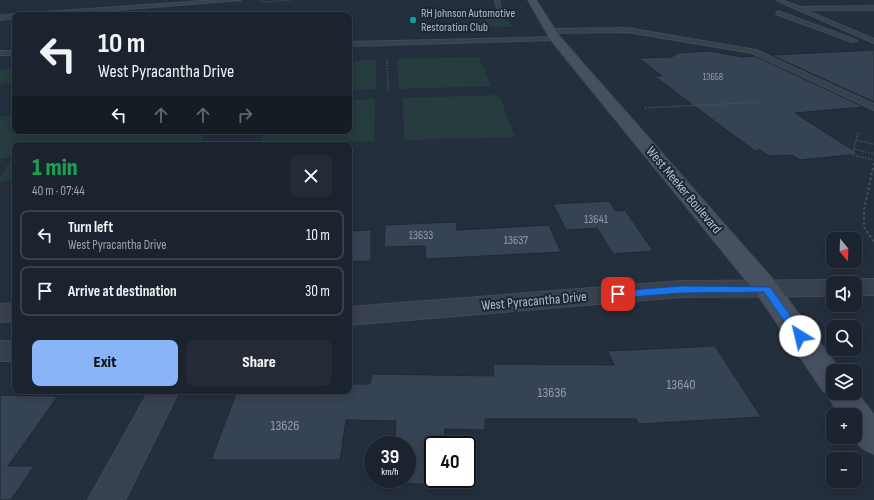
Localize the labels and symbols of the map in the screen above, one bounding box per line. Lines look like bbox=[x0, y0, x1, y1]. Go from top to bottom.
place label: RH Johnson Automotive Restoration Club bbox=[421, 6, 515, 35]
marker: RH Johnson Automotive Restoration Club bbox=[408, 15, 418, 25]
house number: 13658 bbox=[703, 71, 723, 83]
street label: West Meeker Boulevard bbox=[643, 143, 726, 237]
house number: 13641 bbox=[584, 212, 609, 227]
house number: 13633 bbox=[409, 228, 433, 243]
north arrow bbox=[826, 232, 862, 268]
house number: 13637 bbox=[504, 233, 528, 248]
pin bbox=[601, 277, 635, 311]
street label: West Pyracantha Drive bbox=[480, 288, 588, 314]
position arrow bbox=[779, 315, 821, 357]
house number: 13640 bbox=[666, 376, 696, 393]
house number: 13636 bbox=[538, 384, 566, 401]
house number: 13626 bbox=[271, 417, 299, 434]
speed limit sign: 40 bbox=[424, 436, 476, 488]

